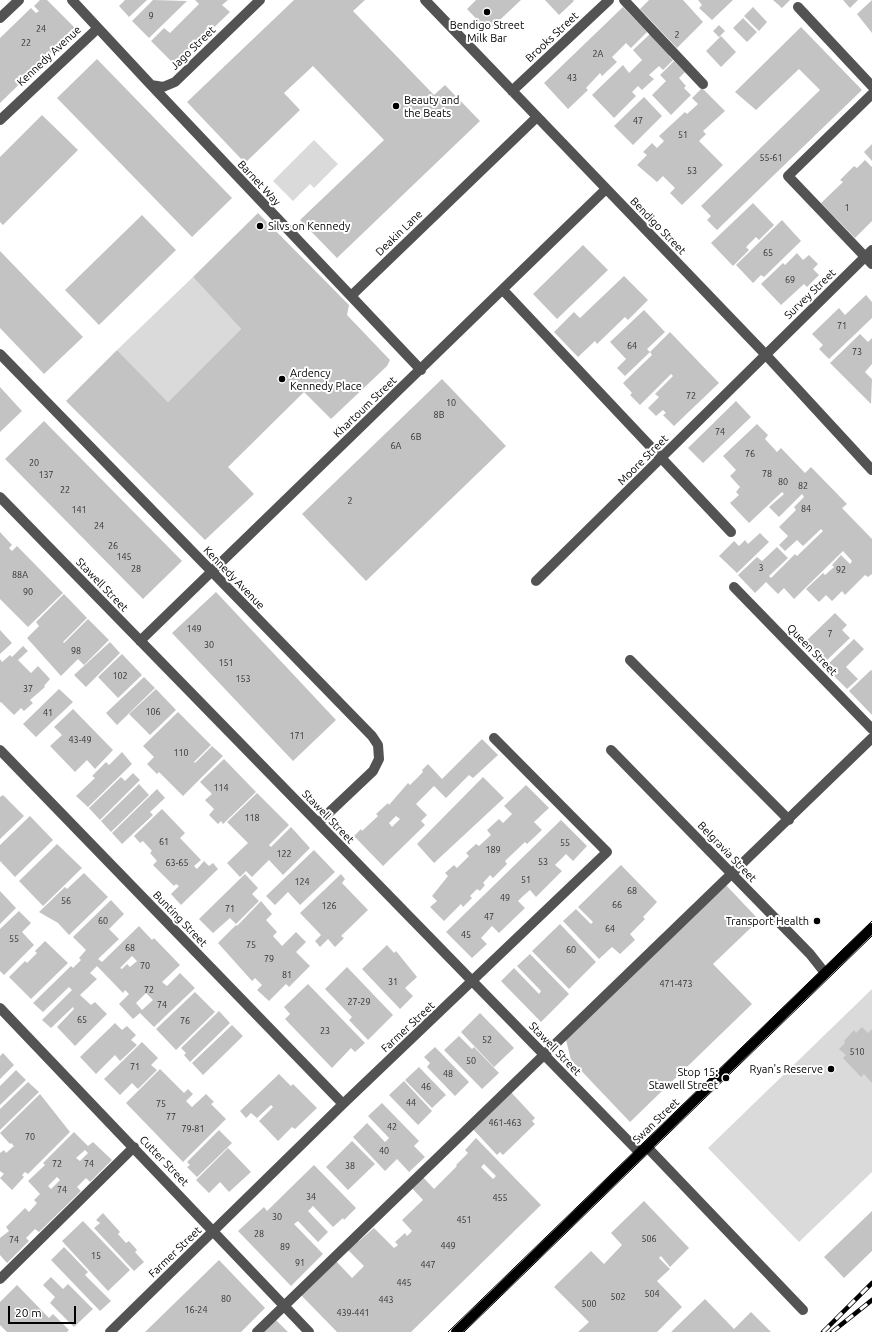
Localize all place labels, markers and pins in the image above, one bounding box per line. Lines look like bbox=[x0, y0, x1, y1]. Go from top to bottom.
marker: Bendigo Street Milk Bar bbox=[482, 7, 492, 17]
place label: Bendigo Street Milk Bar bbox=[450, 18, 524, 44]
place label: Beauty and the Beats bbox=[404, 93, 460, 119]
marker: Beauty and the Beats bbox=[391, 101, 401, 111]
place label: Silvs on Kennedy bbox=[268, 219, 350, 233]
marker: Silvs on Kennedy bbox=[255, 221, 265, 231]
place label: Ardency Kennedy Place bbox=[290, 366, 362, 392]
marker: Ardency Kennedy Place bbox=[277, 374, 287, 384]
place label: Transport Health bbox=[726, 914, 809, 928]
marker: Transport Health bbox=[812, 916, 822, 926]
place label: Ryan's Reserve bbox=[750, 1062, 823, 1076]
marker: Ryan's Reserve bbox=[826, 1064, 836, 1074]
place label: Stop 15: Stawell Street bbox=[649, 1065, 718, 1091]
marker: Stop 15: Stawell Street bbox=[721, 1073, 731, 1083]

